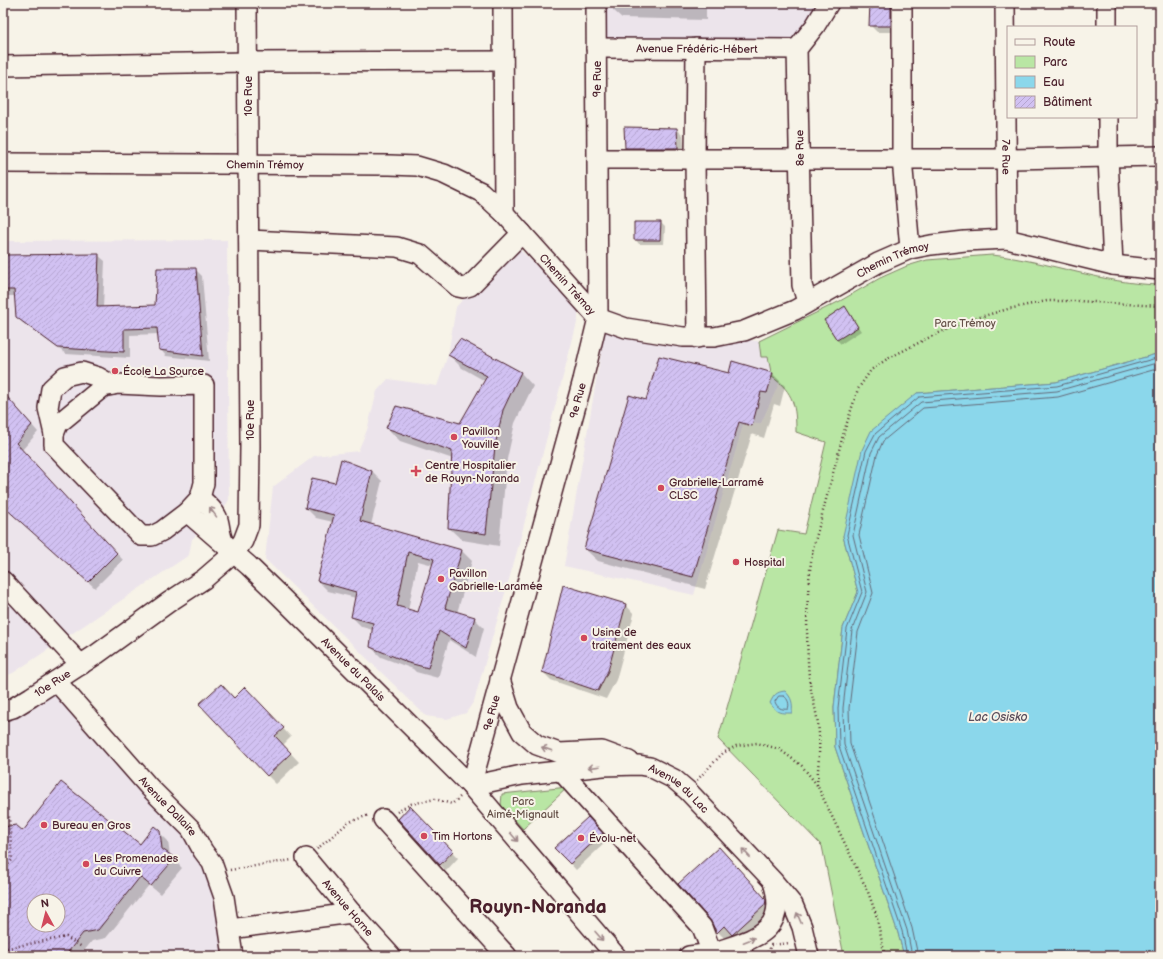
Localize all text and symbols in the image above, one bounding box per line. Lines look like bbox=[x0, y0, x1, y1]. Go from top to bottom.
legend bbox=[1007, 26, 1137, 118]
text: Route bbox=[1043, 35, 1075, 50]
street label: Avenue Frédéric-Hébert bbox=[636, 42, 758, 55]
text: Parc bbox=[1043, 55, 1067, 70]
street label: 9e Rue bbox=[591, 60, 604, 97]
street label: 10e Rue bbox=[242, 75, 255, 116]
text: Eau bbox=[1043, 75, 1064, 90]
text: Bâtiment bbox=[1043, 95, 1092, 110]
street label: 8e Rue bbox=[793, 129, 807, 166]
street label: 7e Rue bbox=[1000, 139, 1013, 175]
street label: Chemin Trémoy bbox=[226, 158, 304, 171]
street label: Chemin Trémoy bbox=[854, 239, 930, 280]
street label: Chemin Trémoy bbox=[537, 251, 598, 317]
park label: Parc Trémoy bbox=[934, 317, 996, 330]
place label: École La Source bbox=[123, 364, 204, 378]
marker: École La Source bbox=[110, 366, 120, 376]
street label: 9e Rue bbox=[566, 381, 589, 420]
street label: 10e Rue bbox=[244, 399, 257, 440]
place label: Pavillon Youville bbox=[461, 425, 500, 451]
marker: Pavillon Youville bbox=[449, 432, 459, 442]
place label: Centre Hospitalier de Rouyn-Noranda bbox=[425, 459, 519, 485]
marker: Centre Hospitalier de Rouyn-Noranda bbox=[410, 465, 422, 477]
place label: Grabrielle-Larramé CLSC bbox=[669, 476, 764, 502]
marker: Grabrielle-Larramé CLSC bbox=[656, 483, 666, 493]
one-way arrow bbox=[209, 507, 217, 518]
place label: Hospital bbox=[744, 556, 784, 569]
marker: Hospital bbox=[731, 557, 741, 567]
place label: Pavillon Gabrielle-Laramée bbox=[449, 567, 543, 593]
marker: Pavillon Gabrielle-Laramée bbox=[436, 574, 446, 584]
place label: Usine de traitement des eaux bbox=[592, 626, 691, 652]
marker: Usine de traitement des eaux bbox=[579, 633, 589, 643]
street label: Avenue du Palais bbox=[319, 635, 388, 704]
street label: 10e Rue bbox=[32, 666, 73, 700]
street label: 9e Rue bbox=[480, 693, 502, 732]
water label: Lac Osisko bbox=[968, 710, 1028, 725]
one-way arrow bbox=[542, 744, 554, 752]
street label: Avenue du Lac bbox=[647, 761, 712, 816]
one-way arrow bbox=[588, 763, 601, 771]
street label: Avenue Dallaire bbox=[136, 774, 200, 838]
park label: Parc Aimé-Mignault bbox=[487, 795, 560, 821]
place label: Bureau en Gros bbox=[52, 819, 131, 832]
marker: Bureau en Gros bbox=[39, 820, 49, 830]
place label: Tim Hortons bbox=[432, 830, 493, 843]
marker: Tim Hortons bbox=[419, 831, 429, 841]
place label: Évolu-net bbox=[589, 831, 637, 845]
one-way arrow bbox=[510, 832, 519, 842]
marker: Évolu-net bbox=[576, 833, 586, 843]
one-way arrow bbox=[741, 848, 751, 858]
place label: Les Promenades du Cuivre bbox=[94, 852, 179, 878]
marker: Les Promenades du Cuivre bbox=[81, 859, 91, 869]
street label: Avenue Horne bbox=[320, 876, 376, 939]
north arrow bbox=[26, 893, 66, 933]
district label: Rouyn-Noranda bbox=[469, 896, 607, 919]
text: N bbox=[40, 897, 50, 911]
one-way arrow bbox=[794, 913, 802, 925]
one-way arrow bbox=[594, 930, 603, 941]
one-way arrow bbox=[743, 935, 755, 943]

